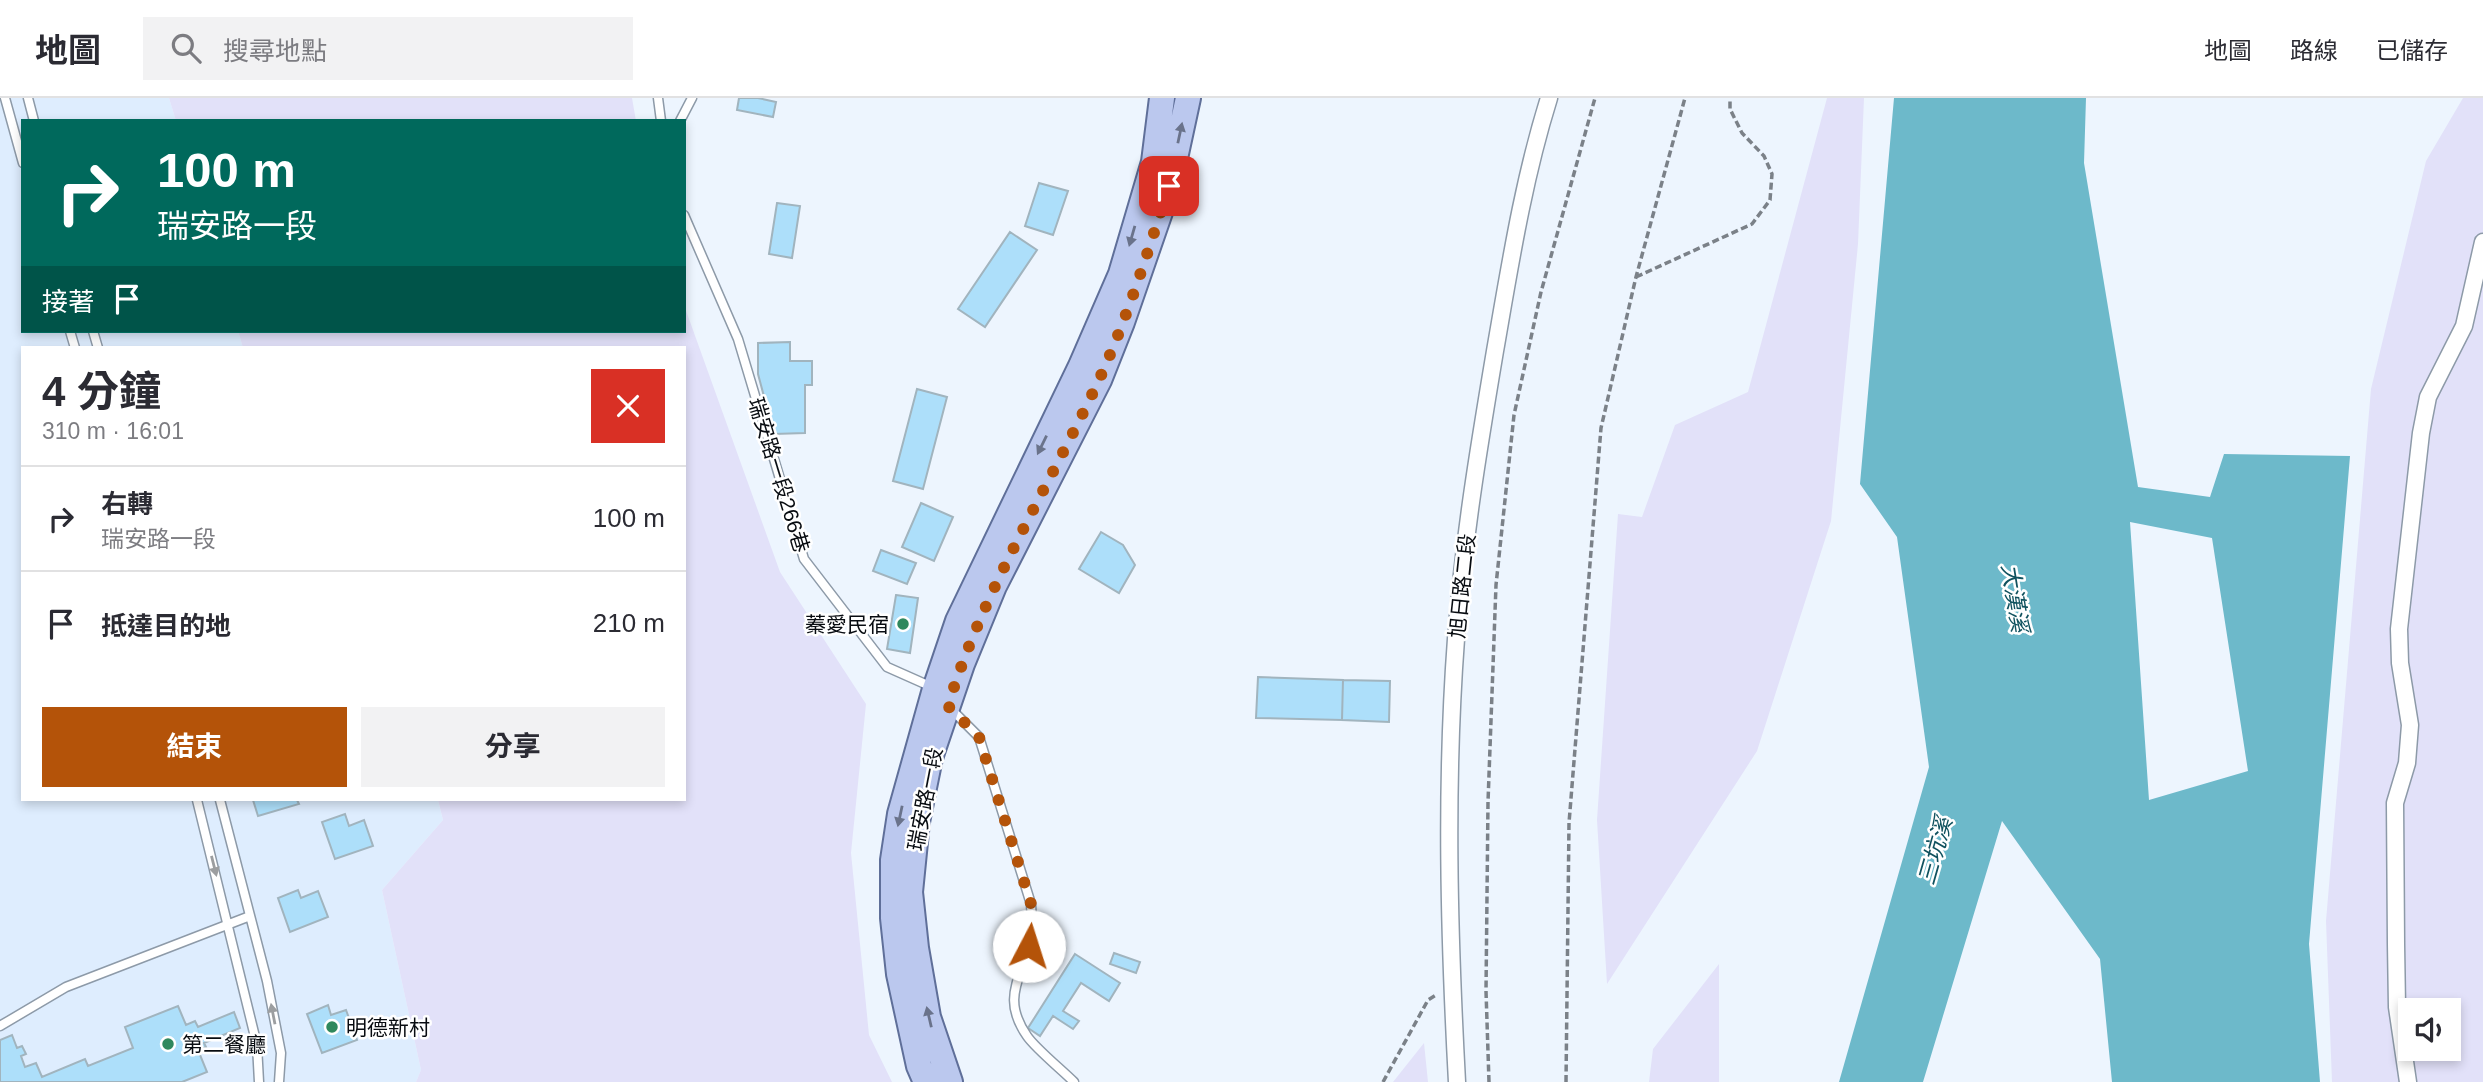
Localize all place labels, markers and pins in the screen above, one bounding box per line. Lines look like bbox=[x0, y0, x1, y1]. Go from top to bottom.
pin bbox=[1139, 156, 1199, 216]
place label: 蓁愛民宿 bbox=[805, 613, 889, 636]
marker: 蓁愛民宿 bbox=[895, 616, 911, 632]
place label: 明德新村 bbox=[346, 1016, 430, 1039]
marker: 明德新村 bbox=[324, 1019, 340, 1035]
place label: 第二餐廳 bbox=[182, 1033, 266, 1056]
marker: 第二餐廳 bbox=[160, 1036, 176, 1052]

